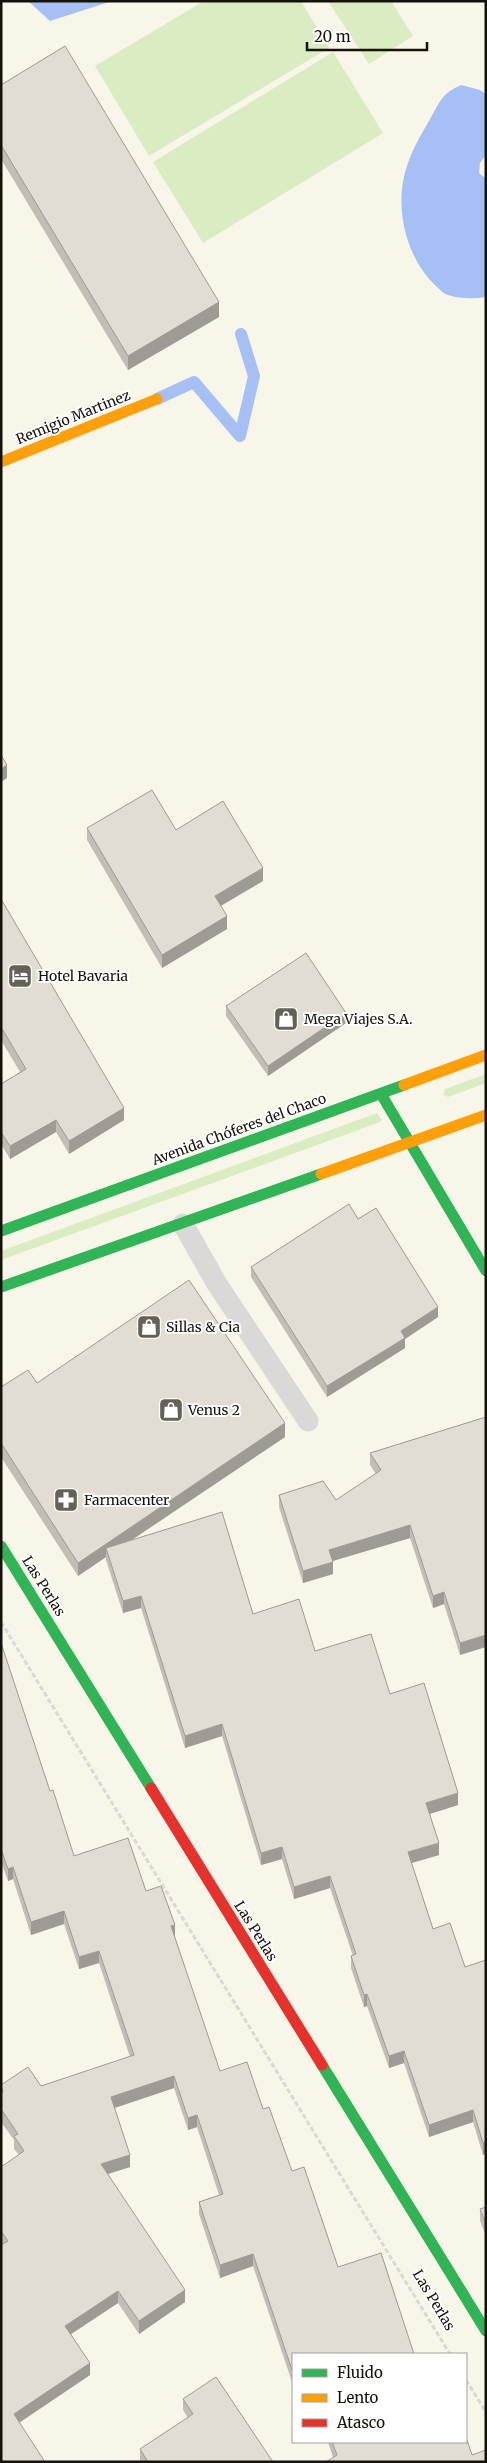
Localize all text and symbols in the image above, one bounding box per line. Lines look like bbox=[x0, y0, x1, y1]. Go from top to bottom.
scale bar bbox=[307, 20, 427, 52]
text: 20 m bbox=[314, 27, 351, 46]
street label: Remigio Martinez bbox=[13, 386, 133, 448]
hotel icon: Hotel Bavaria bbox=[7, 963, 33, 989]
place label: Hotel Bavaria bbox=[38, 967, 129, 985]
shop icon: Mega Viajes S.A. bbox=[273, 1006, 299, 1032]
place label: Mega Viajes S.A. bbox=[304, 1010, 413, 1028]
street label: Avenida Chóferes del Chaco bbox=[148, 1089, 329, 1169]
shop icon: Sillas & Cia bbox=[136, 1314, 162, 1340]
place label: Sillas & Cia bbox=[166, 1318, 240, 1336]
shop icon: Venus 2 bbox=[158, 1397, 184, 1423]
place label: Venus 2 bbox=[187, 1401, 240, 1419]
pharmacy icon: Farmacenter bbox=[53, 1487, 79, 1513]
place label: Farmacenter bbox=[84, 1491, 169, 1509]
street label: Las Perlas bbox=[18, 1553, 70, 1620]
street label: Las Perlas bbox=[230, 1898, 282, 1965]
street label: Las Perlas bbox=[409, 2266, 459, 2334]
legend bbox=[292, 2353, 467, 2443]
text: Fluido bbox=[337, 2363, 383, 2382]
text: Lento bbox=[337, 2388, 379, 2407]
text: Atasco bbox=[336, 2413, 385, 2432]

